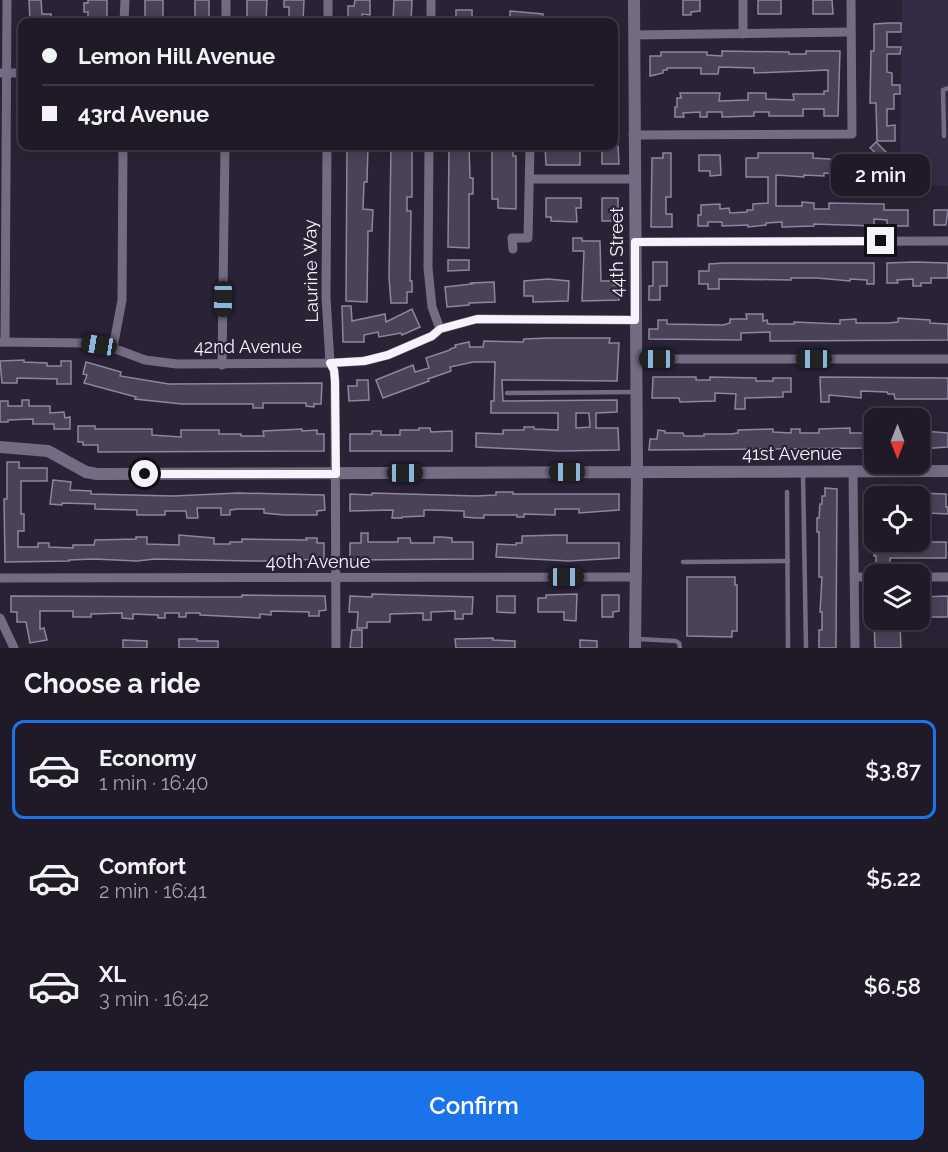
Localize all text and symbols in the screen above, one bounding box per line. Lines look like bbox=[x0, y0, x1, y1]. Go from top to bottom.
text: Lemon Hill Avenue bbox=[78, 43, 275, 69]
text: 43rd Avenue bbox=[78, 101, 209, 127]
callout: 2 min bbox=[832, 154, 930, 196]
text: 2 min bbox=[855, 163, 906, 187]
street label: 44th Street bbox=[606, 207, 627, 297]
street label: Laurine Way bbox=[299, 219, 322, 323]
route end bbox=[867, 227, 894, 254]
car bbox=[214, 281, 232, 317]
car bbox=[80, 333, 118, 357]
street label: 42nd Avenue bbox=[194, 336, 302, 357]
car bbox=[639, 350, 675, 368]
car bbox=[796, 350, 832, 368]
north arrow bbox=[864, 408, 930, 474]
map controls bbox=[864, 408, 930, 630]
street label: 41st Avenue bbox=[742, 443, 842, 464]
route start bbox=[131, 460, 158, 487]
car bbox=[549, 463, 585, 481]
car bbox=[387, 464, 423, 482]
button: locate bbox=[864, 486, 930, 552]
street label: 40th Avenue bbox=[266, 551, 371, 572]
button: layers bbox=[864, 564, 930, 630]
car bbox=[548, 568, 584, 586]
text: Choose a ride bbox=[24, 668, 200, 699]
icon: car bbox=[27, 743, 81, 797]
text: Economy bbox=[99, 745, 197, 771]
text: $3.87 bbox=[865, 757, 921, 783]
text: 1 min · 16:40 bbox=[99, 771, 209, 795]
icon: car bbox=[27, 851, 81, 905]
text: Comfort bbox=[99, 853, 186, 879]
text: $5.22 bbox=[866, 865, 921, 891]
text: 2 min · 16:41 bbox=[99, 879, 207, 903]
icon: car bbox=[27, 959, 81, 1013]
text: XL bbox=[99, 961, 126, 987]
text: $6.58 bbox=[864, 973, 921, 999]
text: 3 min · 16:42 bbox=[99, 987, 209, 1011]
button: Confirm bbox=[24, 1071, 924, 1140]

